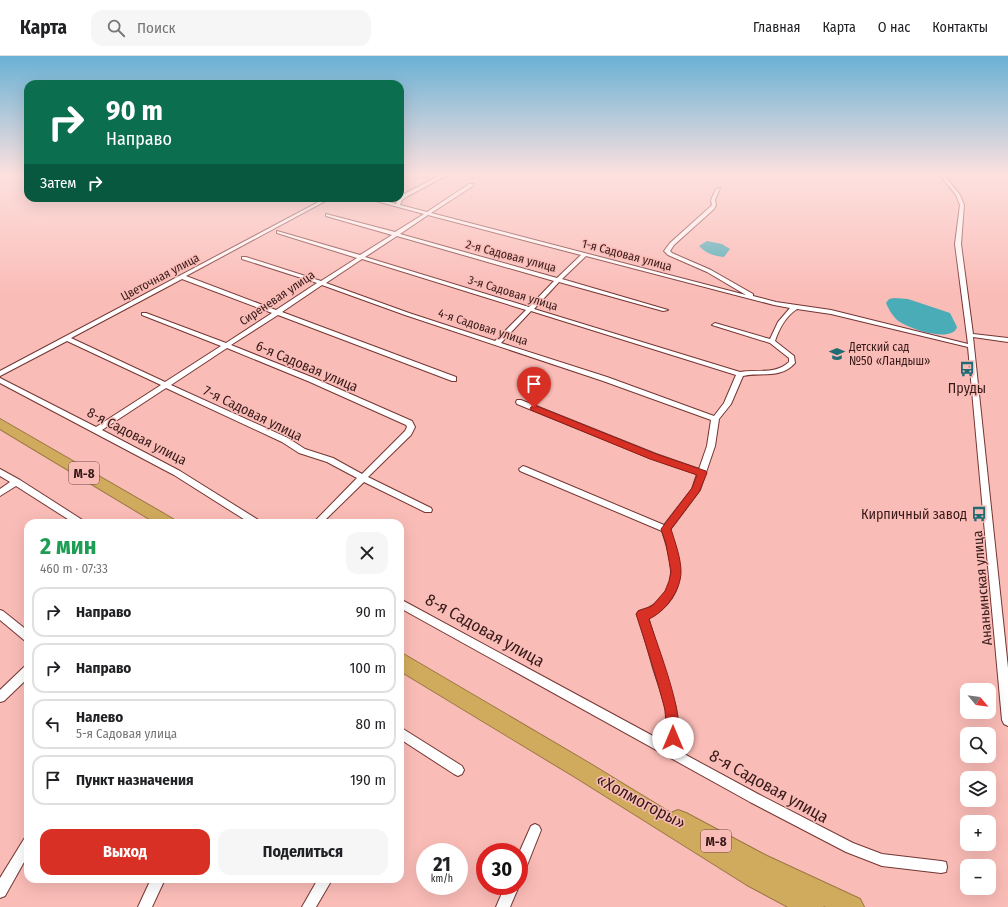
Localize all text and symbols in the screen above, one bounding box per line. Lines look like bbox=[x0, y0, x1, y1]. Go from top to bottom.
search box bbox=[91, 10, 371, 46]
text: Карта bbox=[20, 16, 67, 39]
icon: search bbox=[105, 17, 127, 39]
text: Поиск bbox=[137, 19, 175, 37]
text: Главная bbox=[753, 19, 800, 36]
text: Карта bbox=[822, 19, 856, 36]
text: О нас bbox=[878, 19, 910, 36]
text: Контакты bbox=[932, 19, 988, 36]
text: 90 m bbox=[106, 94, 163, 127]
icon: right bbox=[40, 96, 92, 148]
text: Направо bbox=[106, 128, 172, 150]
icon: right bbox=[84, 172, 106, 194]
text: Затем bbox=[40, 174, 76, 192]
street label: 1-я Садовая улица bbox=[580, 236, 674, 274]
street label: 2-я Садовая улица bbox=[464, 237, 558, 275]
street label: Цветочная улица bbox=[118, 250, 202, 304]
street label: Сиреневая улица bbox=[237, 268, 317, 328]
street label: 3-я Садовая улица bbox=[466, 273, 560, 313]
street label: 4-я Садовая улица bbox=[436, 306, 530, 348]
street label: 6-я Садовая улица bbox=[253, 337, 361, 396]
place label: Детский сад №50 «Ландыш» bbox=[848, 340, 930, 368]
school or university icon: Детский сад №50 «Ландыш» bbox=[828, 345, 846, 363]
bus stop icon: Пруды bbox=[958, 360, 976, 378]
pin bbox=[517, 367, 551, 408]
icon: arrive bbox=[523, 373, 545, 395]
place label: Пруды bbox=[948, 380, 986, 397]
street label: 7-я Садовая улица bbox=[200, 382, 305, 445]
street label: 8-я Садовая улица bbox=[84, 404, 190, 469]
road number: М-8 bbox=[69, 462, 99, 484]
bus stop icon: Кирпичный завод bbox=[970, 505, 988, 523]
place label: Кирпичный завод bbox=[861, 506, 967, 523]
street label: Ананьинская улица bbox=[969, 530, 996, 646]
text: 2 мин bbox=[40, 532, 96, 560]
button: close bbox=[346, 532, 388, 574]
text: 460 m · 07:33 bbox=[40, 561, 108, 576]
street label: 8-я Садовая улица bbox=[422, 589, 548, 672]
icon: right bbox=[42, 601, 64, 623]
text: Направо bbox=[76, 603, 131, 621]
text: 90 m bbox=[356, 603, 386, 621]
icon: right bbox=[42, 657, 64, 679]
text: Направо bbox=[76, 659, 131, 677]
text: 100 m bbox=[349, 659, 386, 677]
north arrow bbox=[960, 683, 996, 719]
map controls bbox=[960, 683, 996, 895]
text: Налево bbox=[76, 708, 123, 726]
icon: left bbox=[42, 713, 64, 735]
text: 80 m bbox=[356, 715, 386, 733]
position arrow bbox=[652, 717, 694, 759]
text: 5-я Садовая улица bbox=[76, 726, 177, 741]
button: search bbox=[960, 727, 996, 763]
street label: 8-я Садовая улица bbox=[706, 745, 832, 828]
icon: arrive bbox=[42, 769, 64, 791]
street label: «Холмогоры» bbox=[592, 769, 689, 834]
text: Пункт назначения bbox=[76, 771, 194, 789]
text: 190 m bbox=[350, 771, 386, 789]
button: layers bbox=[960, 771, 996, 807]
button: + bbox=[960, 815, 996, 851]
button: Выход bbox=[40, 829, 210, 875]
button: Поделиться bbox=[218, 829, 388, 875]
road number: М-8 bbox=[701, 830, 731, 852]
speed limit sign: 30 bbox=[476, 843, 528, 895]
text: 21 bbox=[433, 852, 451, 876]
button: − bbox=[960, 859, 996, 895]
text: km/h bbox=[431, 873, 453, 885]

